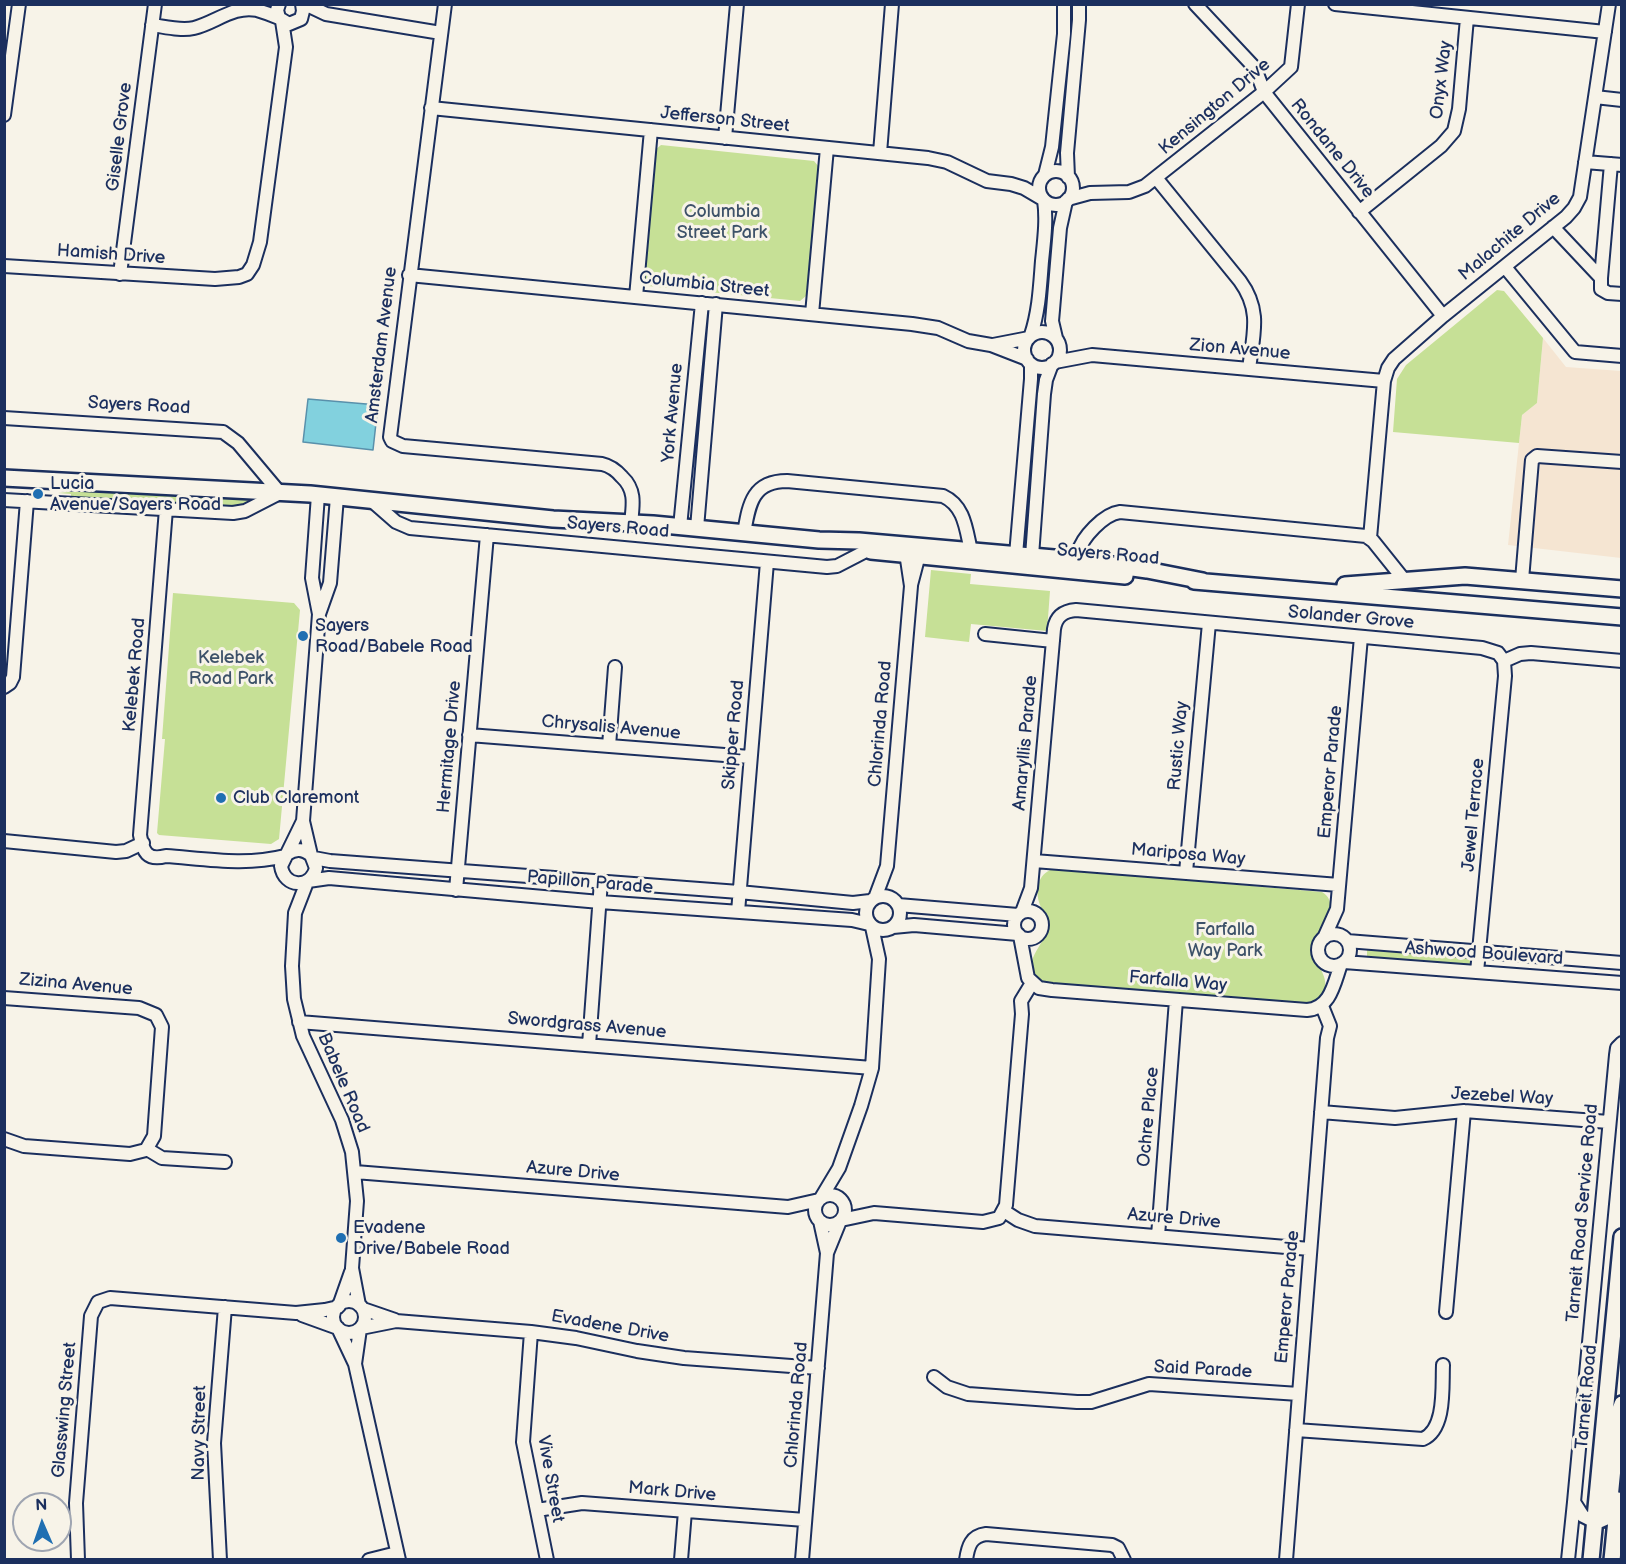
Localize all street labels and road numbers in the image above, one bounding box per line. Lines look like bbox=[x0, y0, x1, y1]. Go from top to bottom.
street label: Onyx Way bbox=[1426, 39, 1458, 121]
street label: Kensington Drive bbox=[1155, 54, 1275, 160]
street label: Giselle Grove bbox=[103, 81, 137, 193]
street label: Rondane Drive bbox=[1285, 95, 1379, 203]
street label: Jefferson Street bbox=[659, 102, 791, 138]
street label: Malachite Drive bbox=[1455, 188, 1565, 286]
street label: Hamish Drive bbox=[56, 240, 166, 270]
street label: Amsterdam Avenue bbox=[362, 266, 402, 424]
street label: Columbia Street bbox=[638, 267, 770, 303]
street label: Zion Avenue bbox=[1189, 335, 1291, 365]
street label: York Avenue bbox=[658, 362, 688, 464]
street label: Sayers Road bbox=[87, 393, 191, 419]
street label: Sayers Road bbox=[566, 513, 670, 543]
street label: Sayers Road bbox=[1056, 540, 1160, 570]
street label: Solander Grove bbox=[1287, 602, 1415, 634]
street label: Kelebek Road bbox=[119, 617, 151, 733]
street label: Chlorinda Road bbox=[865, 660, 897, 788]
street label: Amaryllis Parade bbox=[1009, 674, 1043, 812]
street label: Skipper Road bbox=[718, 679, 750, 791]
street label: Hermitage Drive bbox=[433, 680, 467, 814]
street label: Rustic Way bbox=[1164, 700, 1194, 792]
street label: Emperor Parade bbox=[1314, 704, 1348, 840]
street label: Chrysalis Avenue bbox=[541, 711, 681, 745]
street label: Jewel Terrace bbox=[1458, 757, 1490, 873]
street label: Mariposa Way bbox=[1130, 839, 1246, 871]
street label: Papillon Parade bbox=[526, 867, 654, 899]
street label: Ashwood Boulevard bbox=[1404, 938, 1564, 970]
street label: Farfalla Way bbox=[1128, 967, 1228, 997]
street label: Zizina Avenue bbox=[18, 969, 134, 1001]
street label: Swordgrass Avenue bbox=[507, 1008, 667, 1044]
street label: Babele Road bbox=[312, 1030, 374, 1136]
street label: Ochre Place bbox=[1134, 1066, 1164, 1168]
street label: Jezebel Way bbox=[1450, 1084, 1554, 1110]
street label: Tarneit Road Service Road bbox=[1563, 1103, 1603, 1323]
street label: Azure Drive bbox=[525, 1157, 621, 1187]
street label: Azure Drive bbox=[1126, 1204, 1222, 1234]
street label: Emperor Parade bbox=[1271, 1229, 1305, 1365]
street label: Evadene Drive bbox=[549, 1306, 671, 1348]
street label: Glasswing Street bbox=[48, 1341, 82, 1479]
street label: Chlorinda Road bbox=[781, 1341, 813, 1469]
street label: Tarneit Road bbox=[1572, 1344, 1602, 1450]
street label: Said Parade bbox=[1153, 1357, 1253, 1383]
street label: Navy Street bbox=[188, 1385, 212, 1481]
street label: Vive Street bbox=[532, 1434, 568, 1524]
street label: Mark Drive bbox=[627, 1477, 717, 1507]

